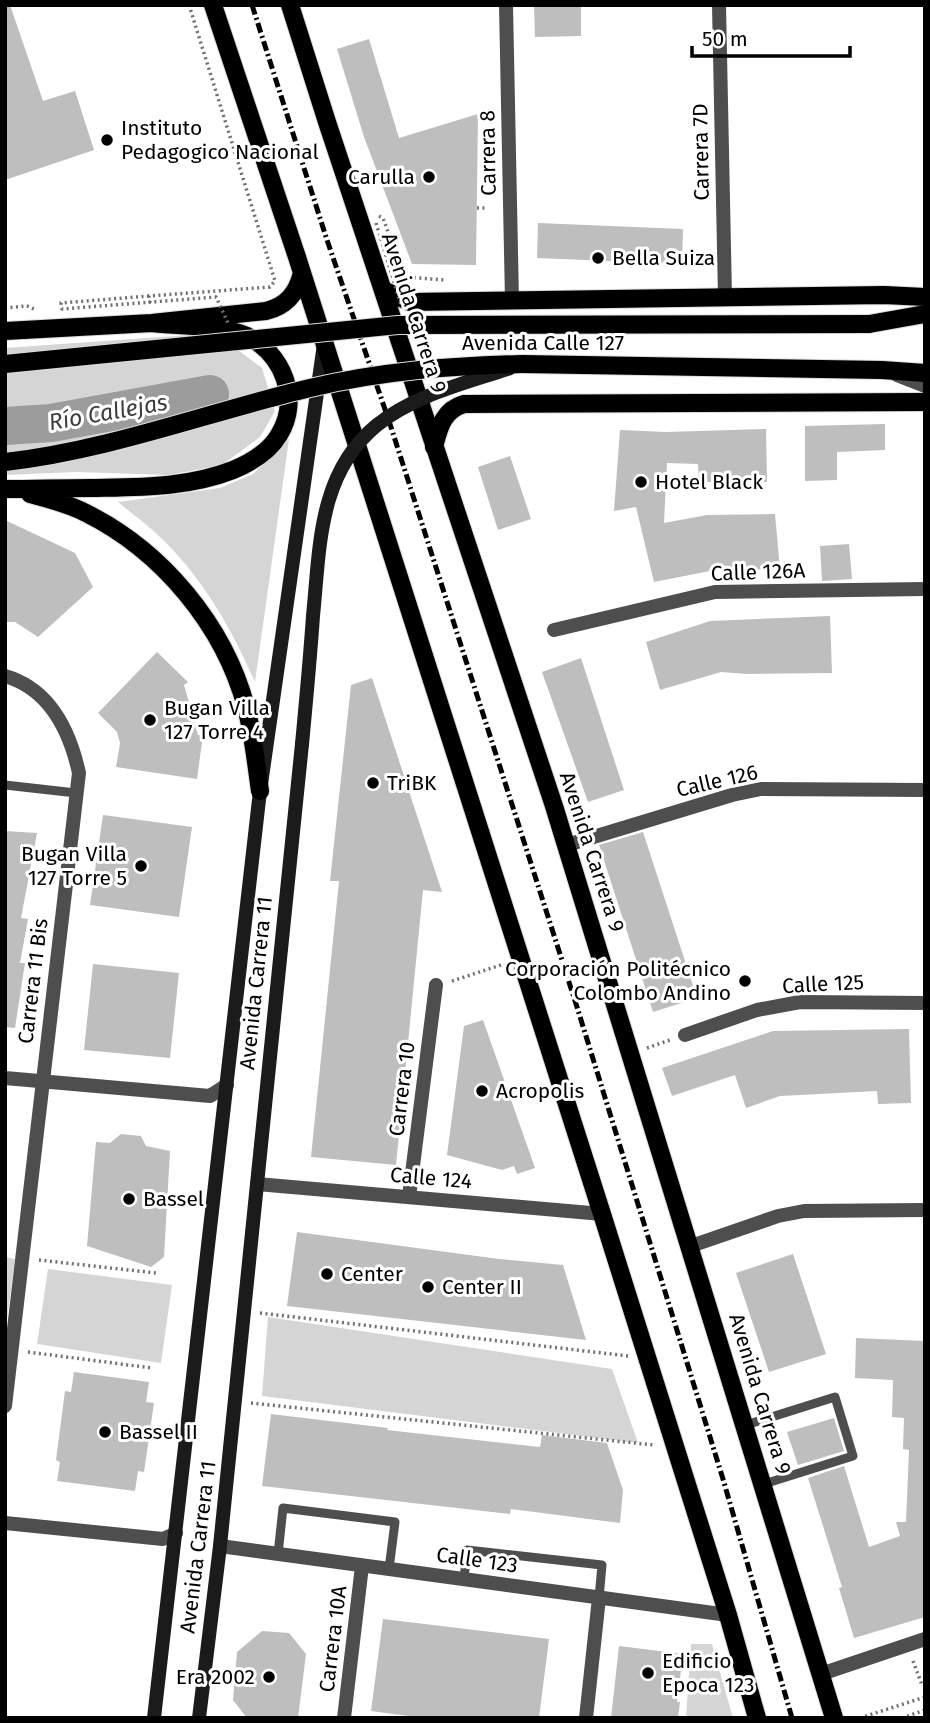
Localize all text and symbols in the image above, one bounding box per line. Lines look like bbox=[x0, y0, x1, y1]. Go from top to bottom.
scale bar bbox=[692, 14, 850, 58]
text: 50 m bbox=[702, 26, 748, 52]
street label: Carrera 7D bbox=[687, 103, 715, 201]
street label: Carrera 8 bbox=[474, 110, 502, 196]
place label: Instituto Pedagogico Nacional bbox=[121, 115, 319, 165]
marker: Instituto Pedagogico Nacional bbox=[99, 132, 115, 148]
place label: Carulla bbox=[348, 164, 415, 190]
marker: Carulla bbox=[421, 169, 437, 185]
street label: Avenida Carrera 9 bbox=[376, 230, 452, 396]
place label: Bella Suiza bbox=[612, 245, 715, 271]
marker: Bella Suiza bbox=[590, 250, 606, 266]
street label: Avenida Calle 127 bbox=[462, 330, 624, 356]
water label: Río Callejas bbox=[46, 388, 170, 436]
place label: Hotel Black bbox=[655, 469, 763, 495]
marker: Hotel Black bbox=[633, 474, 649, 490]
street label: Calle 126A bbox=[710, 557, 806, 587]
place label: Bugan Villa 127 Torre 4 bbox=[164, 695, 270, 745]
marker: Bugan Villa 127 Torre 4 bbox=[142, 712, 158, 728]
street label: Calle 126 bbox=[674, 759, 760, 803]
street label: Avenida Carrera 9 bbox=[554, 769, 630, 935]
place label: TriBK bbox=[387, 770, 437, 796]
marker: TriBK bbox=[365, 775, 381, 791]
place label: Bugan Villa 127 Torre 5 bbox=[21, 841, 127, 891]
marker: Bugan Villa 127 Torre 5 bbox=[133, 858, 149, 874]
street label: Avenida Carrera 11 bbox=[234, 895, 278, 1071]
street label: Carrera 11 Bis bbox=[12, 917, 54, 1045]
place label: Corporación Politécnico Colombo Andino bbox=[505, 956, 731, 1006]
street label: Calle 125 bbox=[781, 969, 865, 999]
marker: Corporación Politécnico Colombo Andino bbox=[737, 973, 753, 989]
street label: Carrera 10 bbox=[383, 1040, 421, 1138]
place label: Acropolis bbox=[496, 1078, 585, 1104]
marker: Acropolis bbox=[474, 1083, 490, 1099]
street label: Calle 124 bbox=[389, 1161, 473, 1195]
place label: Bassel bbox=[143, 1186, 204, 1212]
marker: Bassel bbox=[121, 1191, 137, 1207]
place label: Center bbox=[341, 1261, 403, 1287]
marker: Center bbox=[319, 1266, 335, 1282]
place label: Center II bbox=[442, 1274, 522, 1300]
marker: Center II bbox=[420, 1279, 436, 1295]
street label: Avenida Carrera 9 bbox=[723, 1310, 797, 1478]
place label: Bassel II bbox=[119, 1419, 198, 1445]
marker: Bassel II bbox=[97, 1424, 113, 1440]
street label: Avenida Carrera 11 bbox=[175, 1459, 221, 1635]
street label: Calle 123 bbox=[435, 1541, 519, 1579]
street label: Carrera 10A bbox=[314, 1584, 352, 1694]
place label: Edificio Epoca 123 bbox=[662, 1648, 754, 1698]
place label: Era 2002 bbox=[176, 1664, 255, 1690]
marker: Edificio Epoca 123 bbox=[640, 1665, 656, 1681]
marker: Era 2002 bbox=[261, 1669, 277, 1685]

